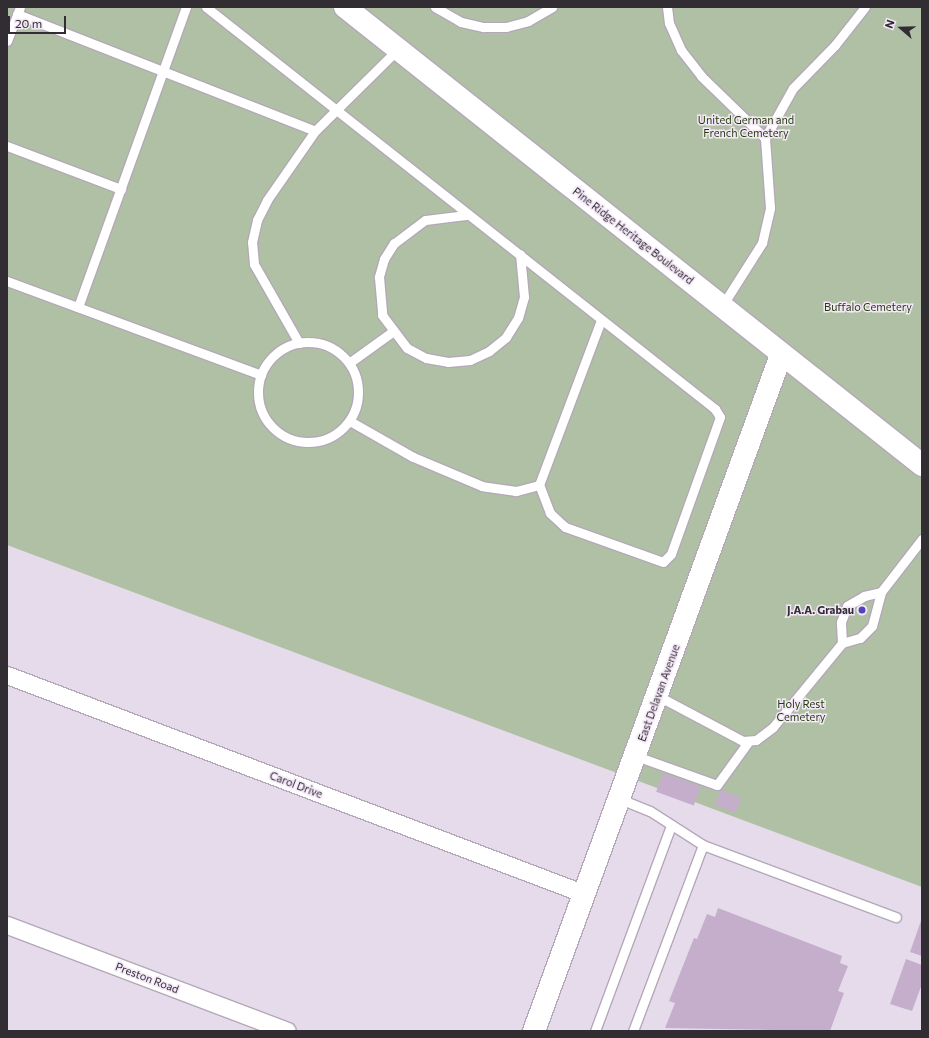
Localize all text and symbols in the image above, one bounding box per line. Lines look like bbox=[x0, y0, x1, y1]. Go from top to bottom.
scale bar bbox=[10, 8, 68, 34]
north arrow bbox=[881, 8, 921, 48]
text: 20 m bbox=[15, 16, 42, 30]
text: N bbox=[882, 18, 897, 30]
park label: United German and French Cemetery bbox=[698, 114, 794, 140]
street label: Pine Ridge Heritage Boulevard bbox=[570, 185, 696, 287]
park label: Buffalo Cemetery bbox=[824, 300, 912, 314]
place label: J.A.A. Grabau bbox=[787, 603, 854, 617]
marker: J.A.A. Grabau bbox=[857, 605, 867, 615]
street label: East Delavan Avenue bbox=[635, 643, 683, 743]
park label: Holy Rest Cemetery bbox=[777, 698, 825, 724]
street label: Carol Drive bbox=[268, 769, 324, 801]
street label: Preston Road bbox=[113, 960, 181, 996]

